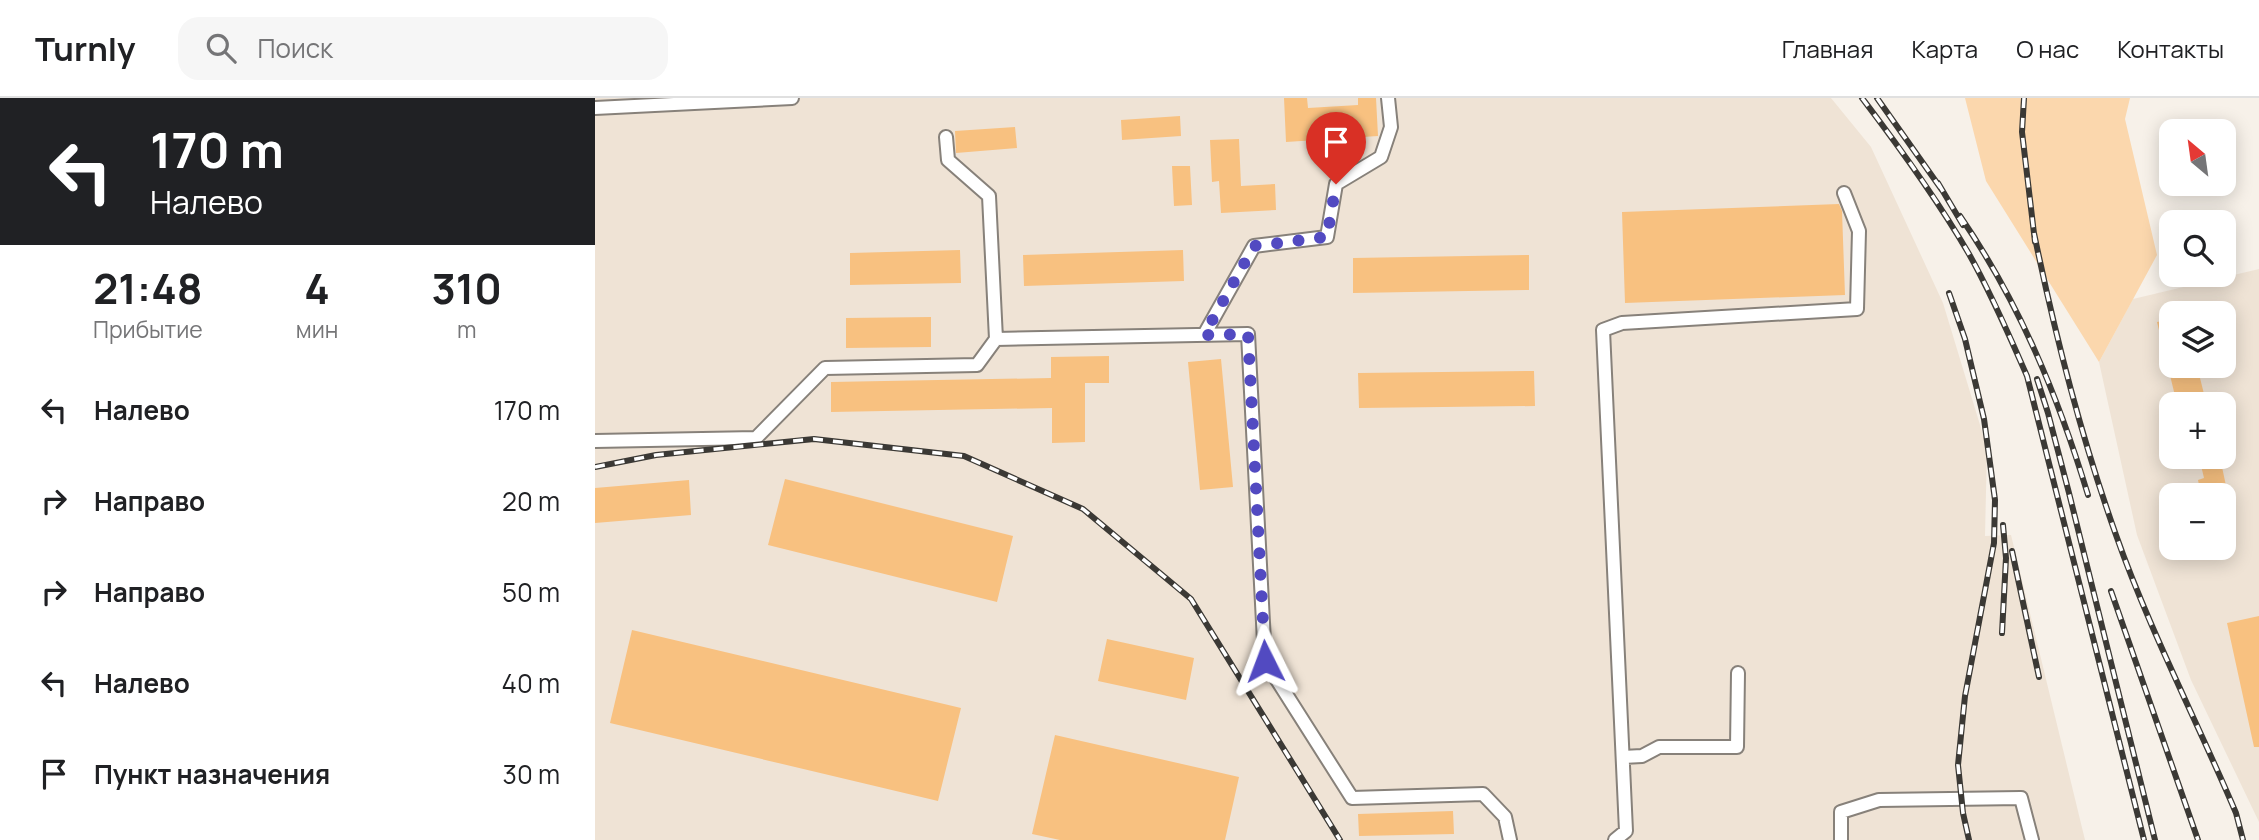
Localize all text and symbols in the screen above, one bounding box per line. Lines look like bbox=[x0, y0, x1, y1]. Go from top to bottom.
search box bbox=[178, 17, 668, 80]
text: Turnly bbox=[35, 26, 136, 71]
icon: search bbox=[202, 29, 240, 67]
text: Поиск bbox=[258, 30, 333, 66]
text: Главная bbox=[1782, 32, 1873, 65]
text: Карта bbox=[1911, 32, 1978, 65]
text: О нас bbox=[2016, 32, 2079, 65]
text: Контакты bbox=[2117, 32, 2224, 65]
pin bbox=[1306, 112, 1366, 184]
text: 170 m bbox=[150, 116, 284, 183]
north arrow bbox=[2159, 119, 2237, 196]
map controls bbox=[2159, 119, 2236, 560]
icon: arrive bbox=[1317, 123, 1355, 161]
icon: left bbox=[35, 126, 126, 217]
text: Налево bbox=[150, 180, 263, 224]
button: search bbox=[2159, 210, 2236, 287]
text: 21:48 bbox=[93, 259, 202, 317]
text: 4 bbox=[304, 259, 330, 317]
text: 310 bbox=[431, 259, 502, 317]
button: layers bbox=[2159, 301, 2236, 378]
text: Прибытие bbox=[93, 313, 203, 345]
text: мин bbox=[296, 313, 338, 345]
text: m bbox=[457, 313, 476, 345]
icon: left bbox=[35, 391, 73, 429]
text: Налево bbox=[94, 392, 190, 428]
text: 170 m bbox=[494, 392, 560, 428]
button: + bbox=[2159, 392, 2236, 469]
icon: right bbox=[35, 482, 73, 520]
text: Направо bbox=[94, 483, 205, 519]
text: 20 m bbox=[502, 483, 560, 519]
button: − bbox=[2159, 483, 2236, 560]
icon: right bbox=[35, 573, 73, 611]
text: Направо bbox=[94, 574, 205, 610]
text: 50 m bbox=[502, 574, 560, 610]
position arrow bbox=[1228, 624, 1302, 698]
icon: left bbox=[35, 664, 73, 702]
text: Налево bbox=[94, 665, 190, 701]
text: 40 m bbox=[502, 665, 560, 701]
icon: arrive bbox=[35, 755, 73, 793]
text: Пункт назначения bbox=[94, 756, 330, 792]
text: 30 m bbox=[503, 756, 560, 792]

